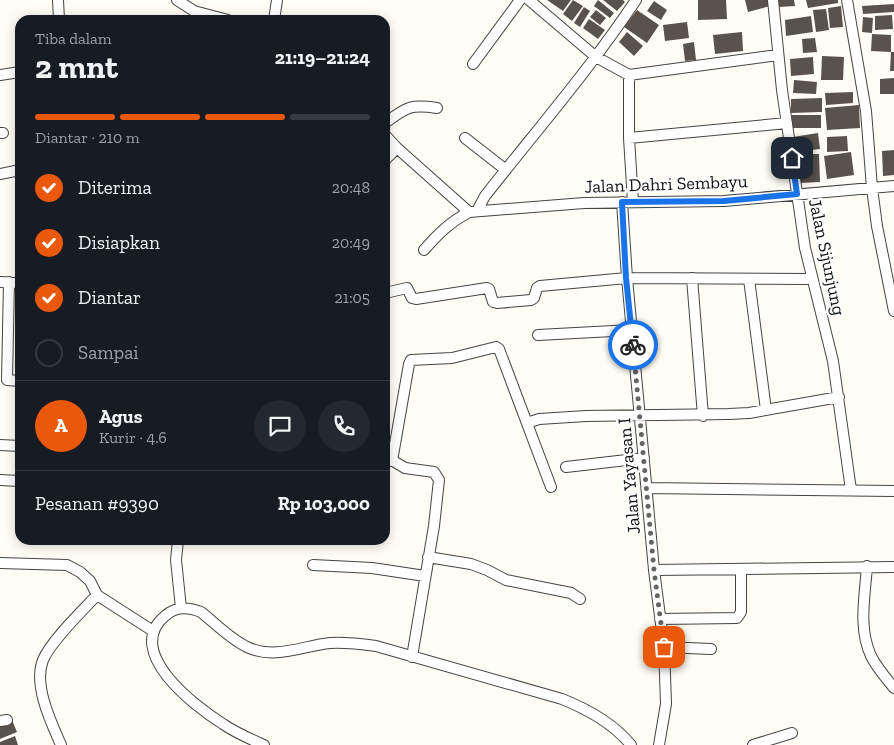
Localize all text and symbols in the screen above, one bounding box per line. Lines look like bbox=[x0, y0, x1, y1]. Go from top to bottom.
text: Tiba dalam bbox=[35, 29, 112, 48]
text: 21:19–21:24 bbox=[275, 46, 370, 69]
text: 2 mnt bbox=[35, 48, 118, 86]
text: Diantar · 210 m bbox=[35, 128, 140, 147]
pin bbox=[771, 137, 813, 179]
icon: home bbox=[778, 144, 806, 172]
street label: Jalan Dahri Sembayu bbox=[584, 170, 748, 198]
icon: check bbox=[35, 174, 63, 202]
text: Diterima bbox=[78, 176, 152, 199]
text: 20:48 bbox=[332, 178, 370, 197]
street label: Jalan Sijunjung bbox=[804, 197, 850, 317]
icon: check bbox=[35, 229, 63, 257]
text: Disiapkan bbox=[78, 231, 160, 254]
text: 20:49 bbox=[332, 233, 370, 252]
icon: check bbox=[35, 284, 63, 312]
text: Diantar bbox=[78, 286, 141, 309]
text: 21:05 bbox=[335, 288, 370, 307]
courier bbox=[608, 320, 658, 370]
icon: bike bbox=[619, 331, 647, 359]
text: Sampai bbox=[78, 341, 139, 364]
button: chat bbox=[254, 400, 306, 452]
button: phone bbox=[318, 400, 370, 452]
text: Agus bbox=[99, 405, 142, 428]
text: A bbox=[54, 414, 68, 437]
street label: Jalan Yayasan I bbox=[613, 417, 645, 535]
text: Kurir · 4.6 bbox=[99, 428, 167, 447]
text: Pesanan #9390 bbox=[35, 492, 159, 515]
text: Rp 103,000 bbox=[278, 492, 370, 515]
pin bbox=[643, 626, 685, 668]
icon: bag bbox=[650, 633, 678, 661]

